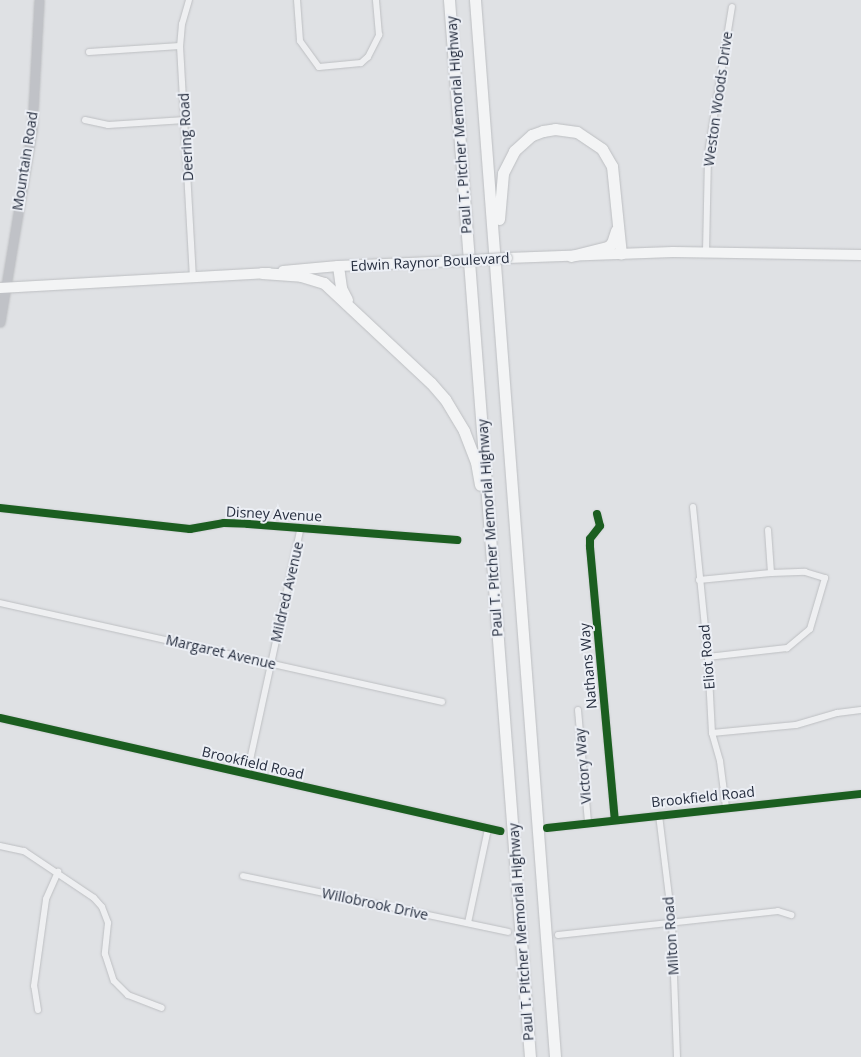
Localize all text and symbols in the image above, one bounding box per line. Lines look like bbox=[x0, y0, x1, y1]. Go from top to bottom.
street label: Paul T. Pitcher Memorial Highway bbox=[443, 16, 475, 234]
street label: Weston Woods Drive bbox=[700, 30, 736, 168]
street label: Deering Road bbox=[175, 92, 197, 182]
street label: Mountain Road bbox=[9, 110, 41, 212]
street label: Edwin Raynor Boulevard bbox=[350, 249, 510, 275]
street label: Paul T. Pitcher Memorial Highway bbox=[474, 419, 506, 637]
street label: Disney Avenue bbox=[226, 503, 322, 525]
street label: Mildred Avenue bbox=[267, 540, 307, 644]
street label: Nathans Way bbox=[576, 622, 600, 710]
street label: Eliot Road bbox=[696, 624, 718, 690]
street label: Margaret Avenue bbox=[164, 631, 278, 673]
street label: Victory Way bbox=[571, 727, 595, 805]
street label: Brookfield Road bbox=[200, 743, 306, 783]
street label: Brookfield Road bbox=[650, 783, 756, 811]
street label: Paul T. Pitcher Memorial Highway bbox=[505, 823, 537, 1041]
street label: Willobrook Drive bbox=[320, 885, 430, 923]
street label: Milton Road bbox=[660, 896, 682, 976]

